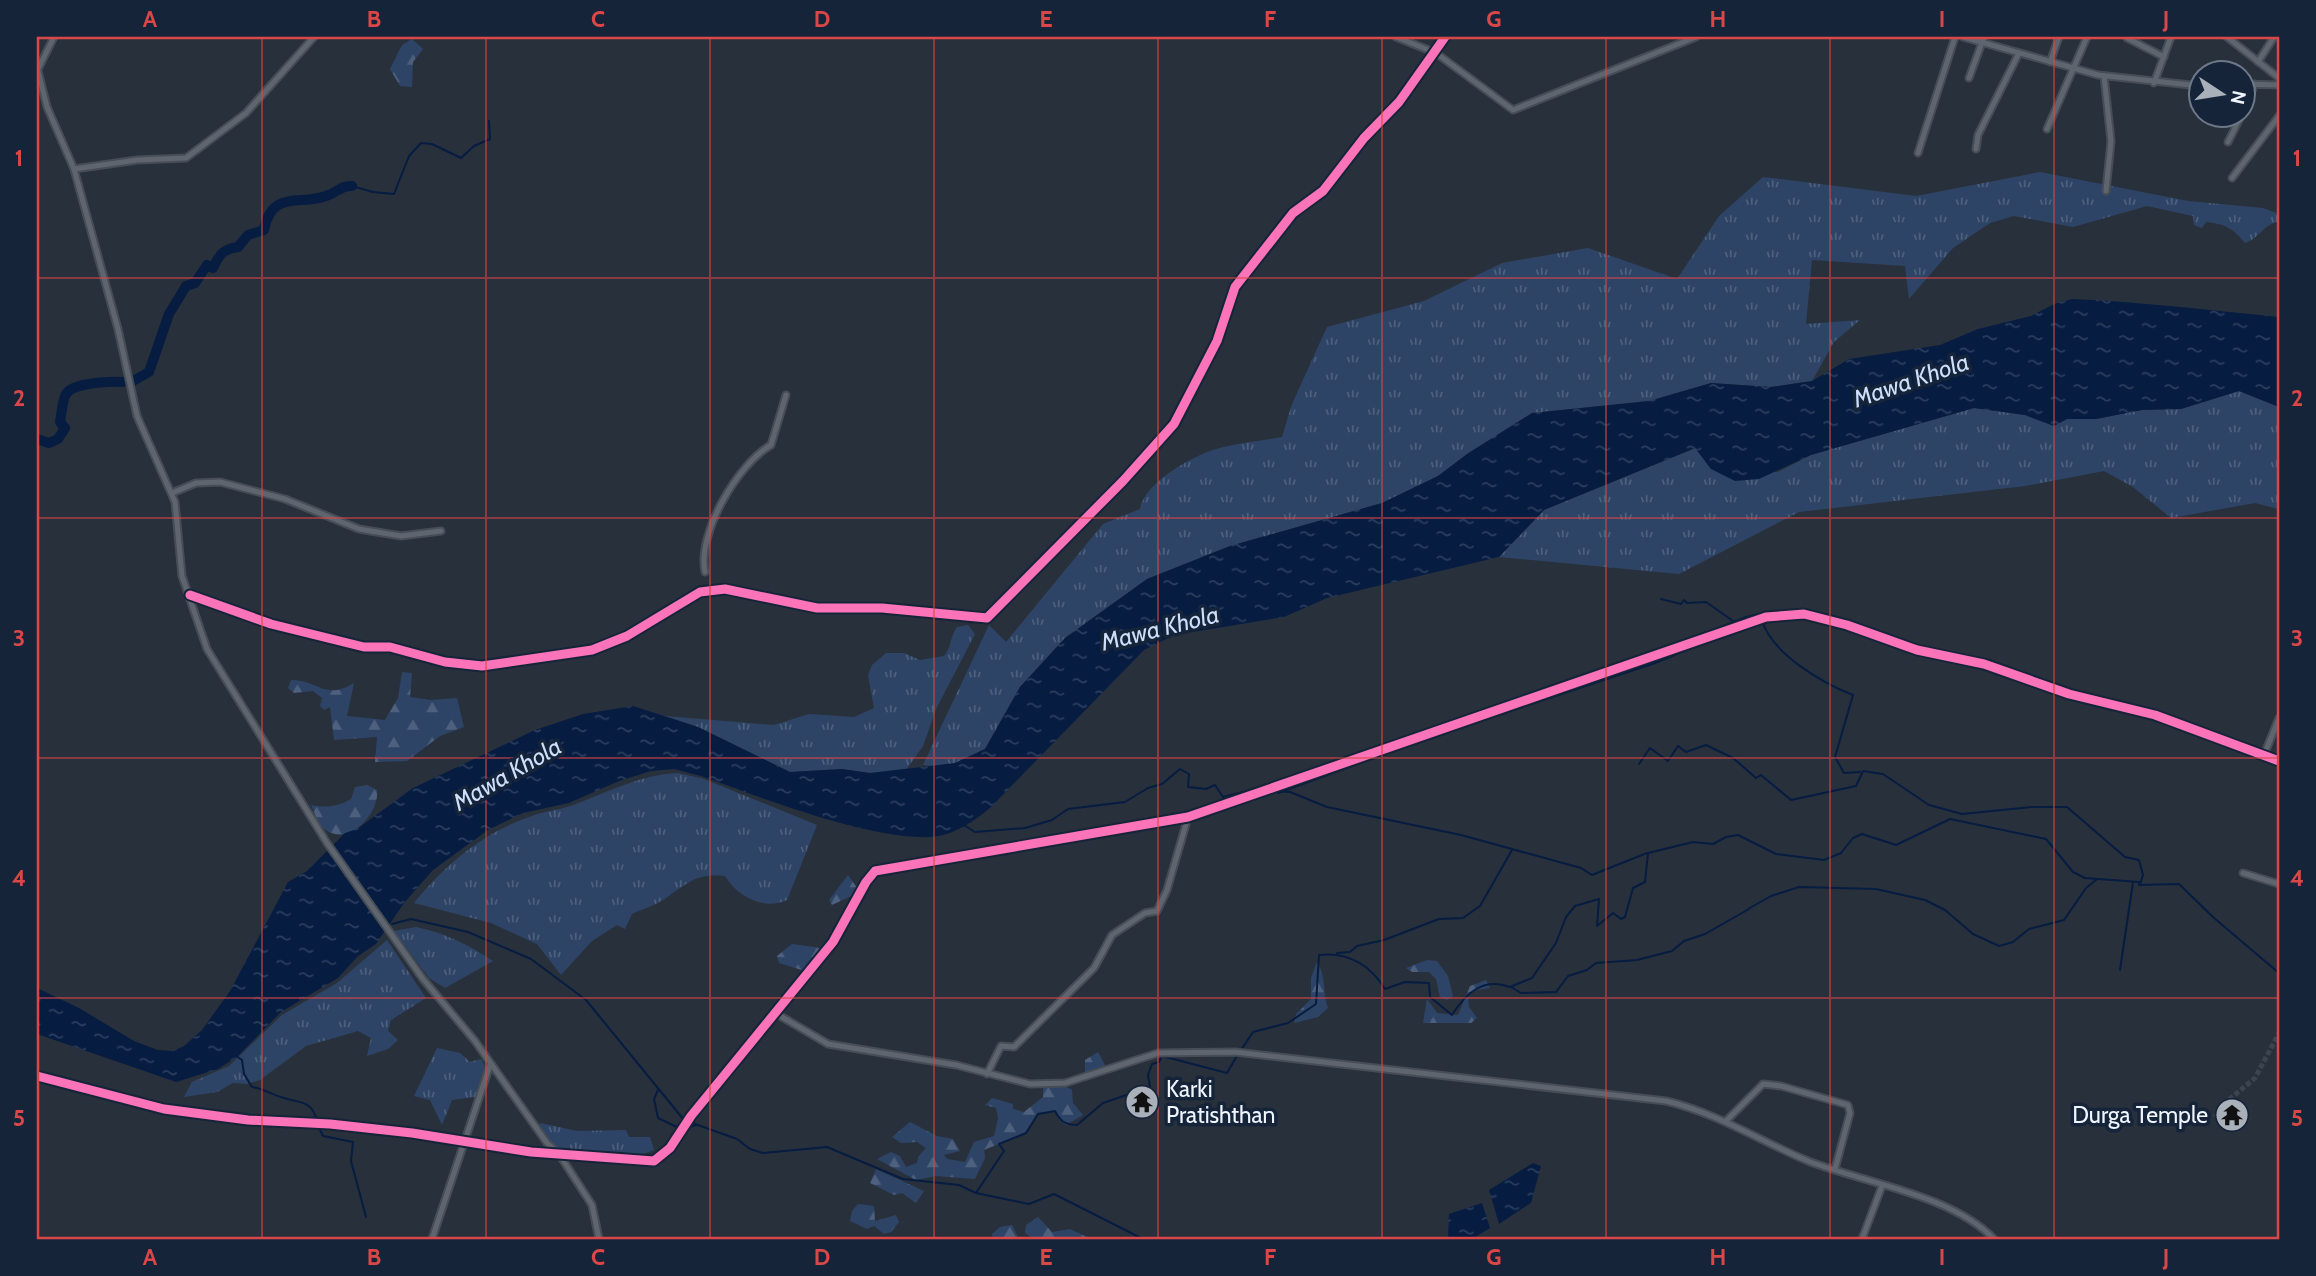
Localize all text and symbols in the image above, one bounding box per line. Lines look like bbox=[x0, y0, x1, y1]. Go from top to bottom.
text: A bbox=[143, 5, 158, 33]
text: B bbox=[367, 5, 381, 33]
text: C bbox=[591, 5, 605, 33]
text: D bbox=[814, 5, 830, 33]
text: E bbox=[1039, 5, 1053, 33]
text: F bbox=[1264, 5, 1276, 33]
text: G bbox=[1486, 5, 1502, 33]
text: H bbox=[1710, 5, 1726, 33]
text: I bbox=[1939, 5, 1945, 33]
text: J bbox=[2162, 5, 2169, 33]
north arrow bbox=[2186, 60, 2256, 130]
text: N bbox=[2225, 88, 2251, 106]
text: 1 bbox=[15, 144, 23, 172]
text: 1 bbox=[2293, 144, 2301, 172]
water label: Mawa Khola bbox=[1848, 347, 1973, 414]
text: 2 bbox=[13, 384, 25, 412]
text: 2 bbox=[2291, 384, 2303, 412]
water label: Mawa Khola bbox=[1097, 599, 1222, 657]
text: 3 bbox=[13, 624, 25, 652]
text: 3 bbox=[2291, 624, 2303, 652]
water label: Mawa Khola bbox=[447, 731, 566, 817]
text: 4 bbox=[12, 864, 26, 892]
text: 4 bbox=[2290, 864, 2304, 892]
place label: Karki Pratishthan bbox=[1166, 1075, 1275, 1129]
temple icon: Karki Pratishthan bbox=[1123, 1083, 1161, 1121]
temple icon: Durga Temple bbox=[2213, 1096, 2251, 1134]
place label: Durga Temple bbox=[2072, 1101, 2208, 1129]
text: 5 bbox=[13, 1104, 25, 1132]
text: 5 bbox=[2291, 1104, 2303, 1132]
text: A bbox=[143, 1243, 158, 1271]
text: B bbox=[367, 1243, 381, 1271]
text: C bbox=[591, 1243, 605, 1271]
text: D bbox=[814, 1243, 830, 1271]
text: E bbox=[1039, 1243, 1053, 1271]
text: F bbox=[1264, 1243, 1276, 1271]
text: G bbox=[1486, 1243, 1502, 1271]
text: H bbox=[1710, 1243, 1726, 1271]
text: I bbox=[1939, 1243, 1945, 1271]
text: J bbox=[2162, 1243, 2169, 1271]

